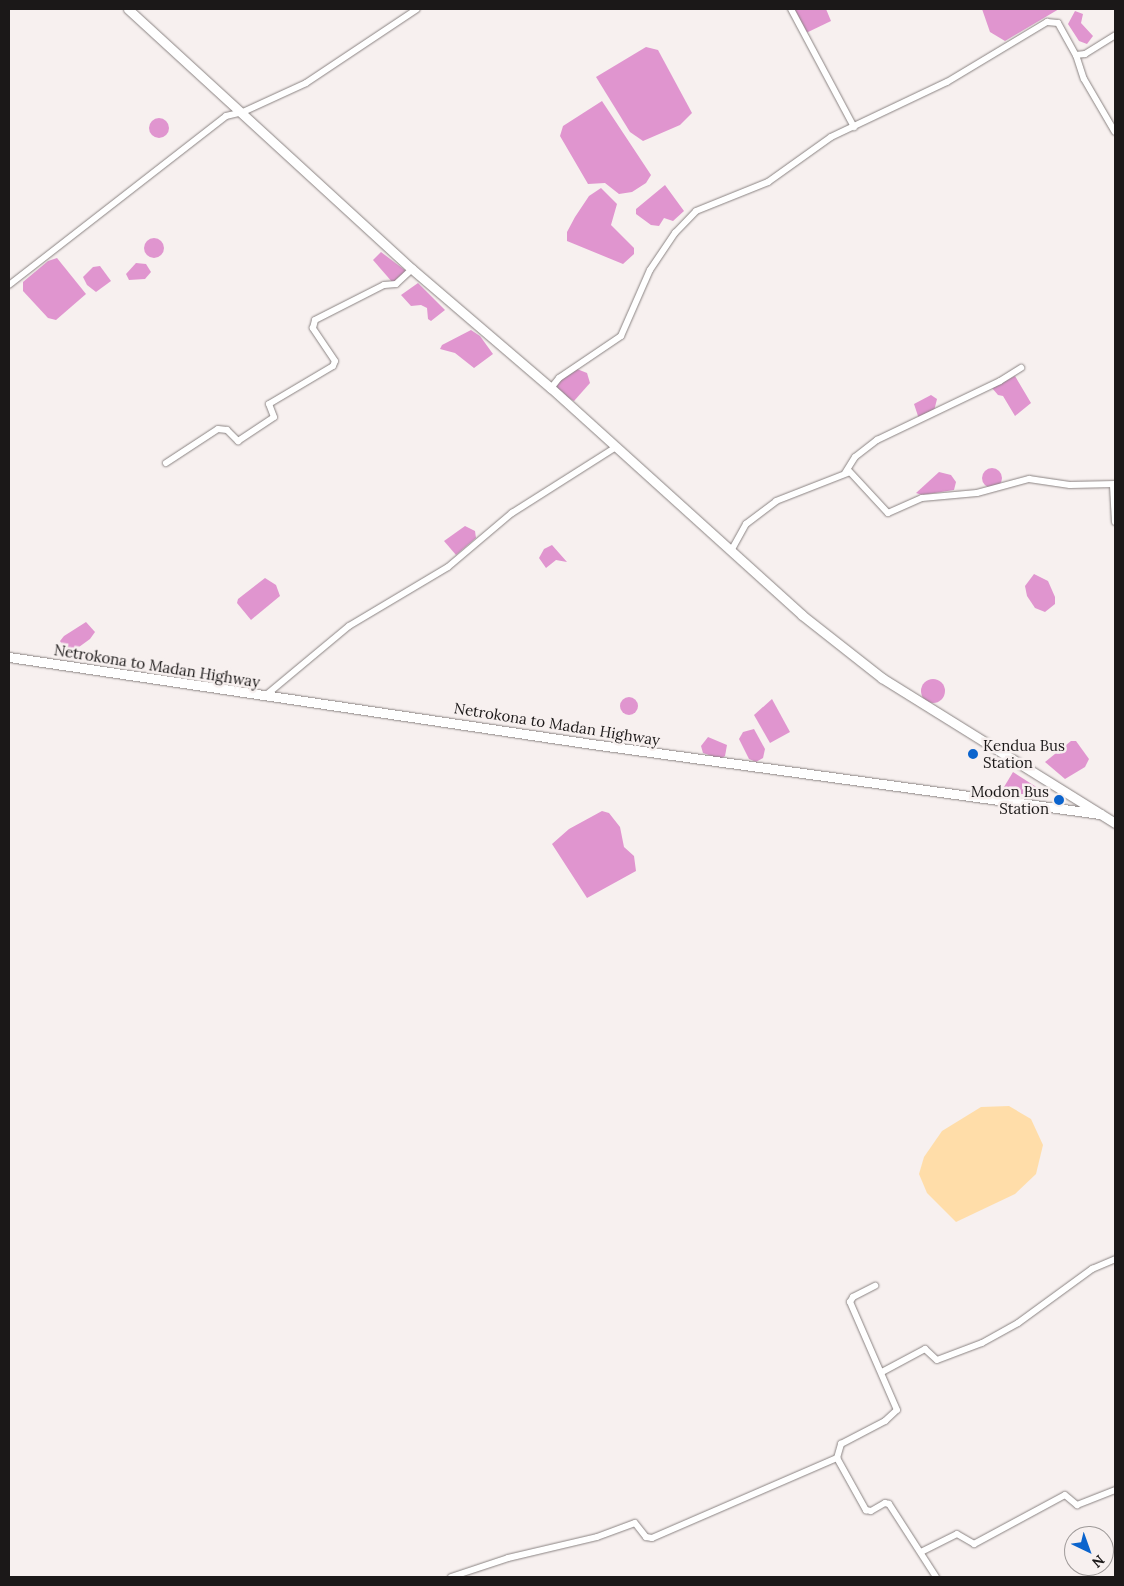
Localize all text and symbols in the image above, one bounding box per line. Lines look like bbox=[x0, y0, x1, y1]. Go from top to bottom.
street label: Netrokona to Madan Highway bbox=[53, 641, 261, 691]
street label: Netrokona to Madan Highway bbox=[453, 699, 661, 749]
place label: Kendua Bus Station bbox=[983, 736, 1065, 771]
marker: Kendua Bus Station bbox=[967, 748, 979, 760]
place label: Modon Bus Station bbox=[971, 782, 1049, 817]
marker: Modon Bus Station bbox=[1053, 794, 1065, 806]
north arrow bbox=[1064, 1526, 1114, 1576]
text: N bbox=[1088, 1551, 1108, 1572]

